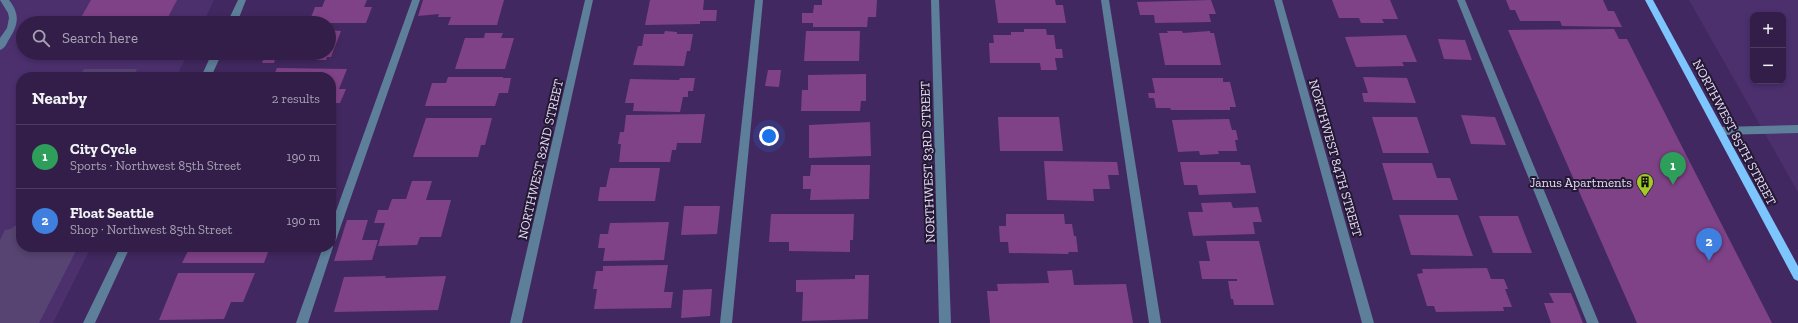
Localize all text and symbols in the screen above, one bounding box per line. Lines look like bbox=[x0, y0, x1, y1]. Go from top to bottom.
map controls bbox=[1750, 12, 1786, 84]
button: + bbox=[1750, 12, 1786, 48]
search box bbox=[16, 16, 336, 60]
icon: search bbox=[30, 27, 52, 49]
text: Search here bbox=[62, 29, 138, 47]
button: − bbox=[1750, 48, 1786, 84]
street label: NORTHWEST 85TH STREET bbox=[1690, 57, 1779, 208]
street label: NORTHWEST 82ND STREET bbox=[515, 78, 566, 241]
street label: NORTHWEST 84TH STREET bbox=[1306, 78, 1365, 239]
street label: NORTHWEST 83RD STREET bbox=[917, 81, 938, 243]
text: Nearby bbox=[32, 88, 87, 108]
text: 2 results bbox=[272, 91, 320, 106]
your location bbox=[759, 126, 779, 146]
text: City Cycle bbox=[70, 140, 136, 158]
text: 1 bbox=[42, 149, 48, 164]
text: 190 m bbox=[286, 149, 320, 164]
pin: 1 bbox=[1660, 152, 1686, 185]
text: Sports · Northwest 85th Street bbox=[70, 158, 241, 173]
building icon: Janus Apartments bbox=[1635, 172, 1655, 197]
place label: Janus Apartments bbox=[1530, 175, 1632, 190]
text: Float Seattle bbox=[70, 204, 154, 222]
text: 2 bbox=[42, 213, 48, 228]
text: 190 m bbox=[286, 213, 320, 228]
text: Shop · Northwest 85th Street bbox=[70, 222, 232, 237]
pin: 2 bbox=[1696, 228, 1722, 261]

